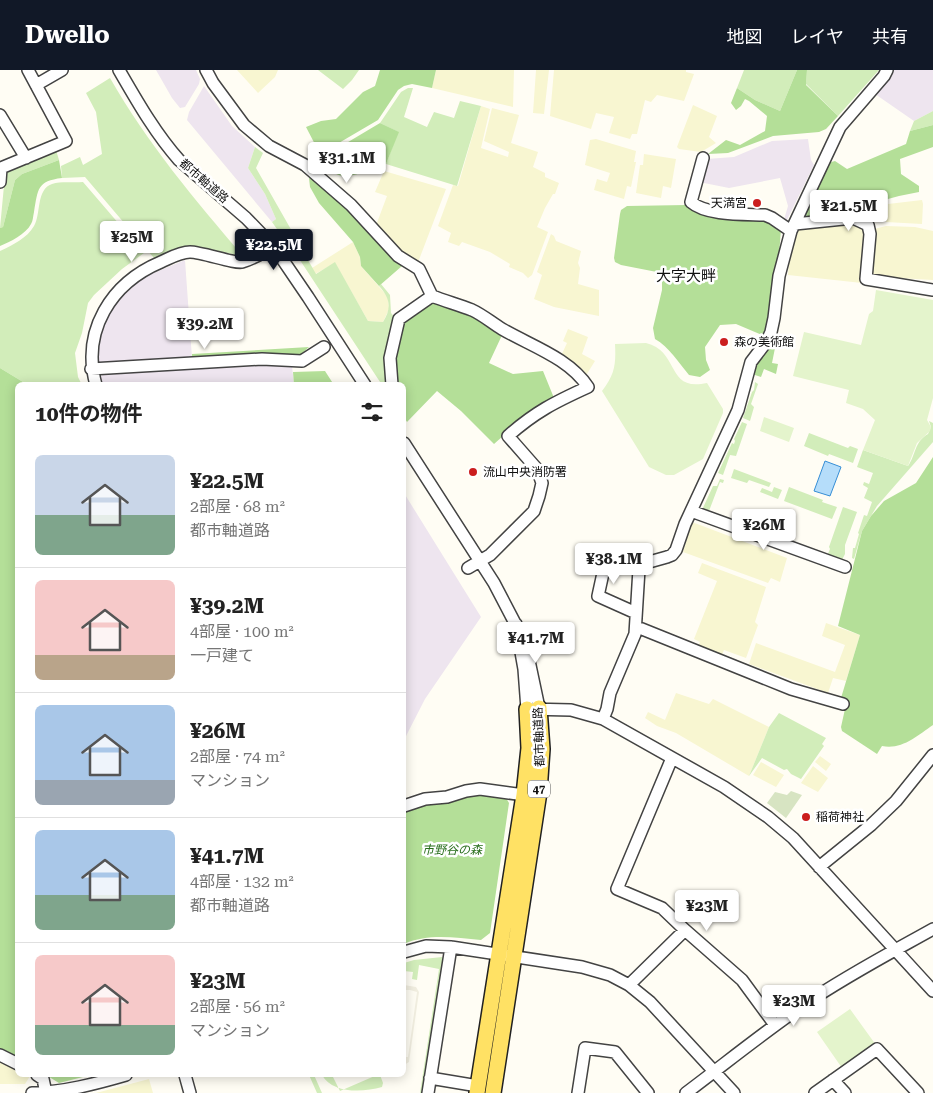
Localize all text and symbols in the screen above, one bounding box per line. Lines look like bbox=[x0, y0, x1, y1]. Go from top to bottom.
text: Dwello bbox=[25, 21, 110, 49]
text: 地図 bbox=[727, 26, 763, 47]
text: レイヤ bbox=[791, 26, 844, 47]
text: 共有 bbox=[872, 26, 908, 47]
pin: ¥31.1M bbox=[306, 142, 388, 184]
text: ¥31.1M bbox=[319, 148, 375, 167]
street label: 都市軸道路 bbox=[177, 156, 231, 206]
pin: ¥21.5M bbox=[808, 190, 890, 232]
place label: 天満宮 bbox=[711, 196, 747, 210]
text: ¥21.5M bbox=[821, 196, 877, 215]
marker: 天満宮 bbox=[751, 197, 763, 209]
pin: ¥25M bbox=[102, 220, 162, 263]
text: ¥25M bbox=[111, 227, 153, 246]
pin: ¥22.5M bbox=[233, 228, 315, 271]
text: ¥22.5M bbox=[246, 235, 302, 254]
district label: 大字大畔 bbox=[656, 267, 716, 285]
pin: ¥39.2M bbox=[164, 308, 246, 350]
text: ¥39.2M bbox=[177, 314, 233, 333]
place label: 森の美術館 bbox=[734, 335, 794, 349]
marker: 森の美術館 bbox=[718, 336, 730, 348]
icon: filters bbox=[358, 398, 386, 426]
text: 10件の物件 bbox=[35, 402, 143, 426]
place label: 流山中央消防署 bbox=[483, 465, 567, 479]
marker: 流山中央消防署 bbox=[467, 466, 479, 478]
text: ¥22.5M bbox=[190, 469, 264, 493]
icon: home bbox=[75, 475, 135, 535]
text: 2部屋 · 68 m² bbox=[190, 497, 285, 516]
pin: ¥26M bbox=[734, 508, 794, 551]
text: ¥26M bbox=[743, 515, 785, 534]
text: 都市軸道路 bbox=[190, 521, 270, 540]
pin: ¥38.1M bbox=[573, 542, 655, 585]
text: ¥38.1M bbox=[586, 549, 642, 568]
text: ¥39.2M bbox=[190, 594, 264, 618]
icon: home bbox=[75, 600, 135, 660]
text: 4部屋 · 100 m² bbox=[190, 622, 294, 641]
pin: ¥41.7M bbox=[495, 622, 577, 664]
text: ¥41.7M bbox=[508, 628, 564, 647]
text: 一戸建て bbox=[190, 646, 254, 665]
street label: 都市軸道路 bbox=[531, 707, 547, 767]
text: ¥26M bbox=[190, 719, 246, 743]
icon: home bbox=[75, 725, 135, 785]
text: 2部屋 · 74 m² bbox=[190, 747, 285, 766]
text: マンション bbox=[190, 771, 270, 790]
road number: 47 bbox=[528, 781, 550, 798]
place label: 稲荷神社 bbox=[816, 810, 864, 824]
marker: 稲荷神社 bbox=[800, 811, 812, 823]
park label: 市野谷の森 bbox=[422, 843, 483, 857]
text: ¥41.7M bbox=[190, 844, 264, 868]
icon: home bbox=[75, 850, 135, 910]
text: 4部屋 · 132 m² bbox=[190, 872, 294, 891]
pin: ¥23M bbox=[677, 890, 737, 932]
text: 都市軸道路 bbox=[190, 896, 270, 915]
text: ¥23M bbox=[686, 896, 728, 915]
text: ¥23M bbox=[190, 969, 246, 993]
icon: home bbox=[75, 975, 135, 1035]
pin: ¥23M bbox=[764, 984, 824, 1027]
text: ¥23M bbox=[773, 991, 815, 1010]
text: 2部屋 · 56 m² bbox=[190, 997, 285, 1016]
text: マンション bbox=[190, 1021, 270, 1040]

